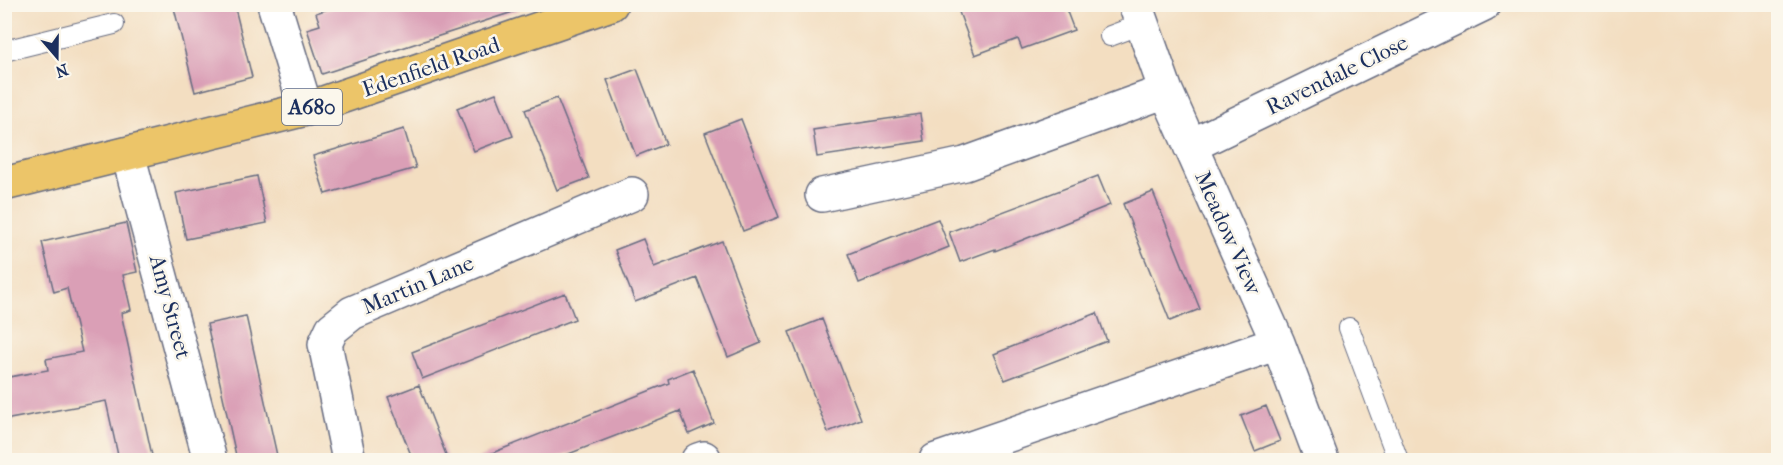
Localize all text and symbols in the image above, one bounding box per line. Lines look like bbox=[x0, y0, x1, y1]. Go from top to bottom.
north arrow bbox=[27, 27, 87, 87]
street label: Ravendale Close bbox=[1262, 29, 1412, 121]
street label: Edenfield Road bbox=[359, 31, 504, 103]
text: N bbox=[52, 60, 71, 82]
road number: A680 bbox=[282, 89, 342, 125]
street label: Meadow View bbox=[1189, 167, 1267, 299]
street label: Martin Lane bbox=[358, 250, 478, 320]
street label: Amy Street bbox=[143, 251, 196, 362]

